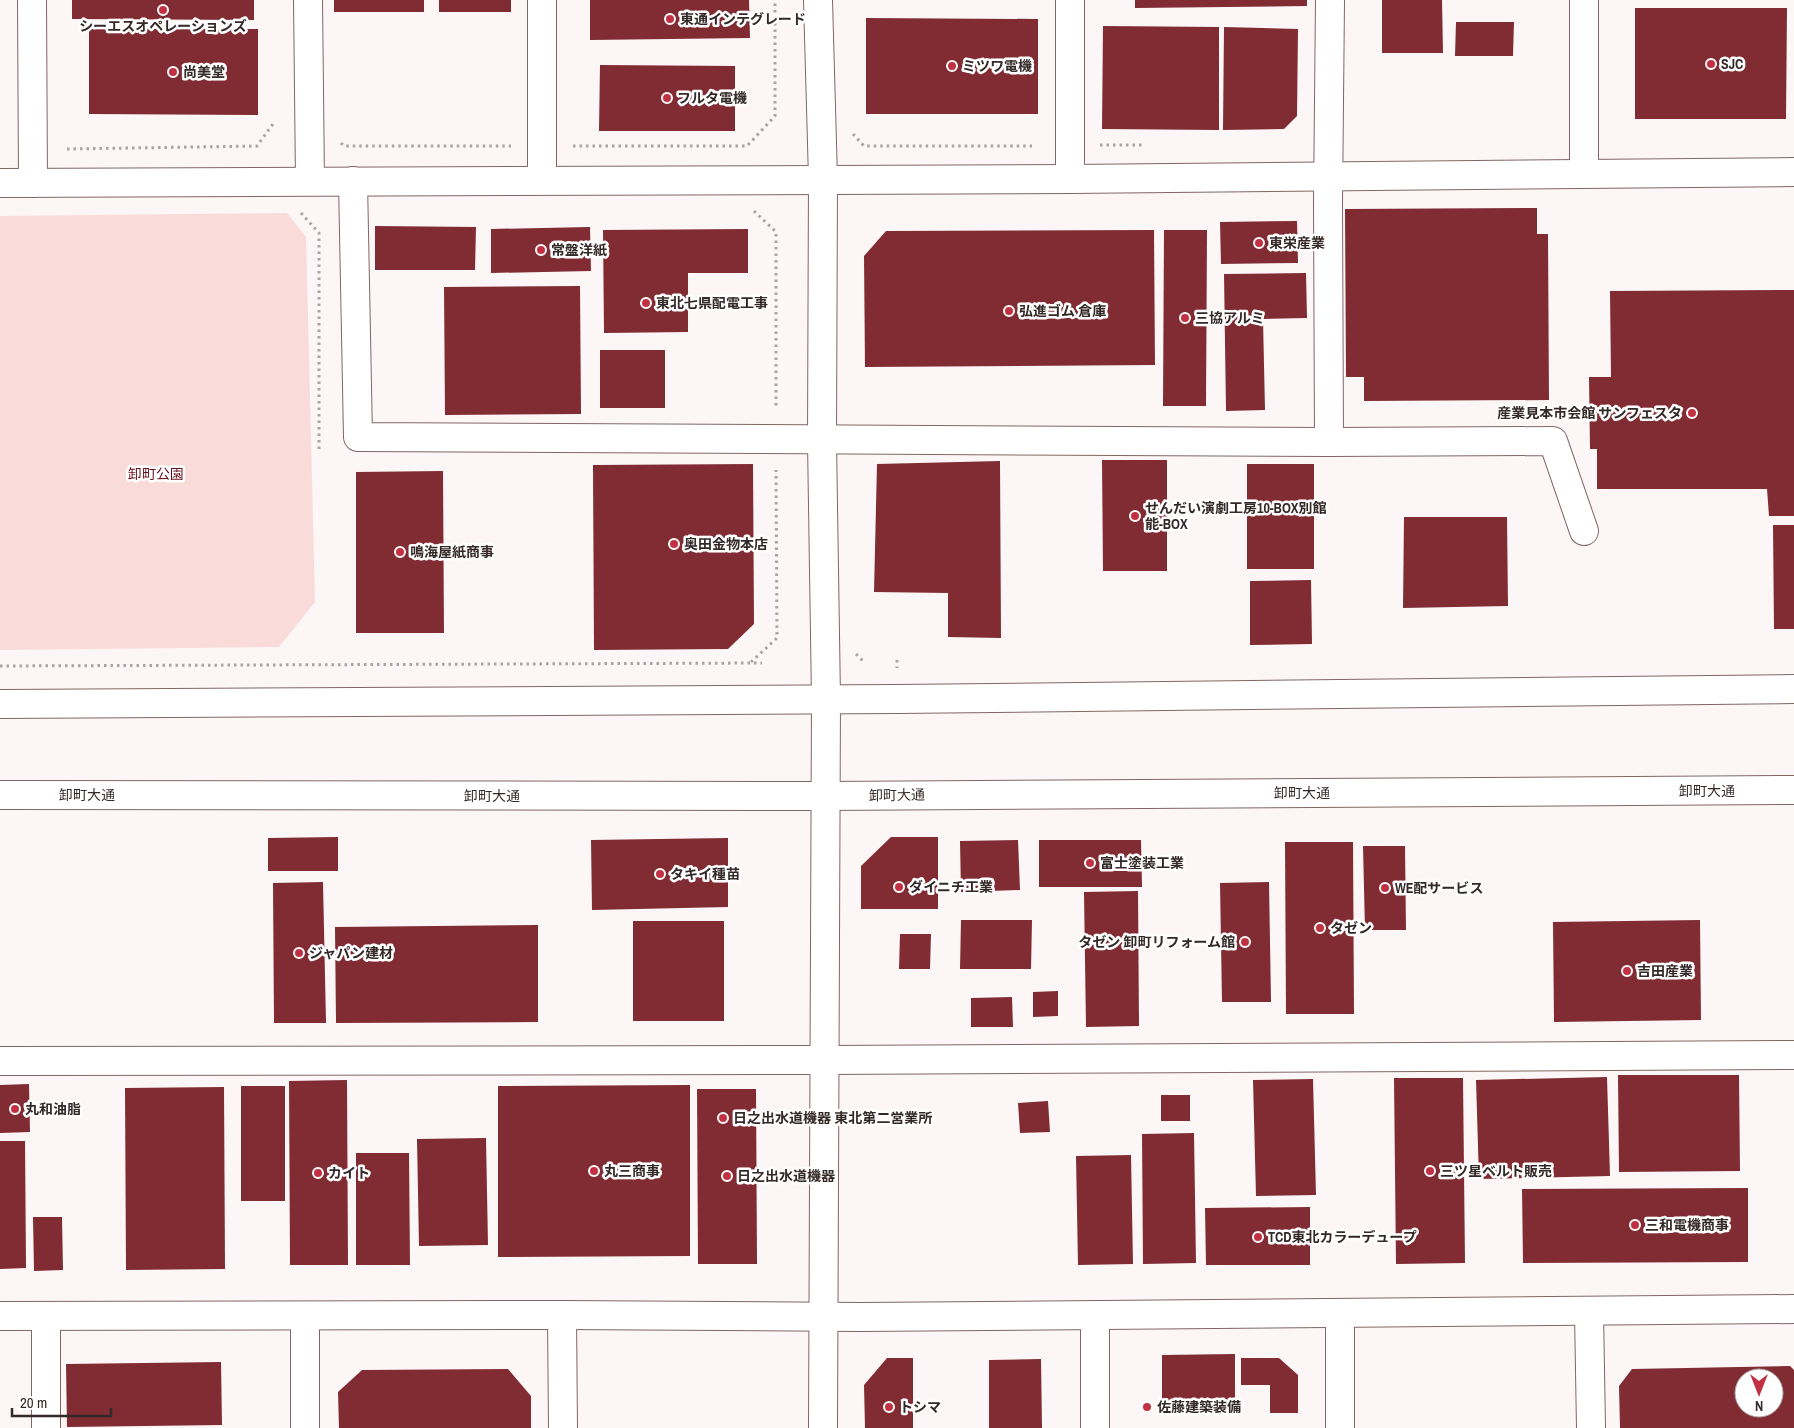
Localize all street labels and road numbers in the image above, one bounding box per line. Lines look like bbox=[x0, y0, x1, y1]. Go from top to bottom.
street label: 卸町大通 bbox=[1679, 782, 1735, 800]
street label: 卸町大通 bbox=[1274, 784, 1330, 802]
street label: 卸町大通 bbox=[59, 786, 115, 804]
street label: 卸町大通 bbox=[869, 786, 925, 804]
street label: 卸町大通 bbox=[464, 787, 520, 805]

